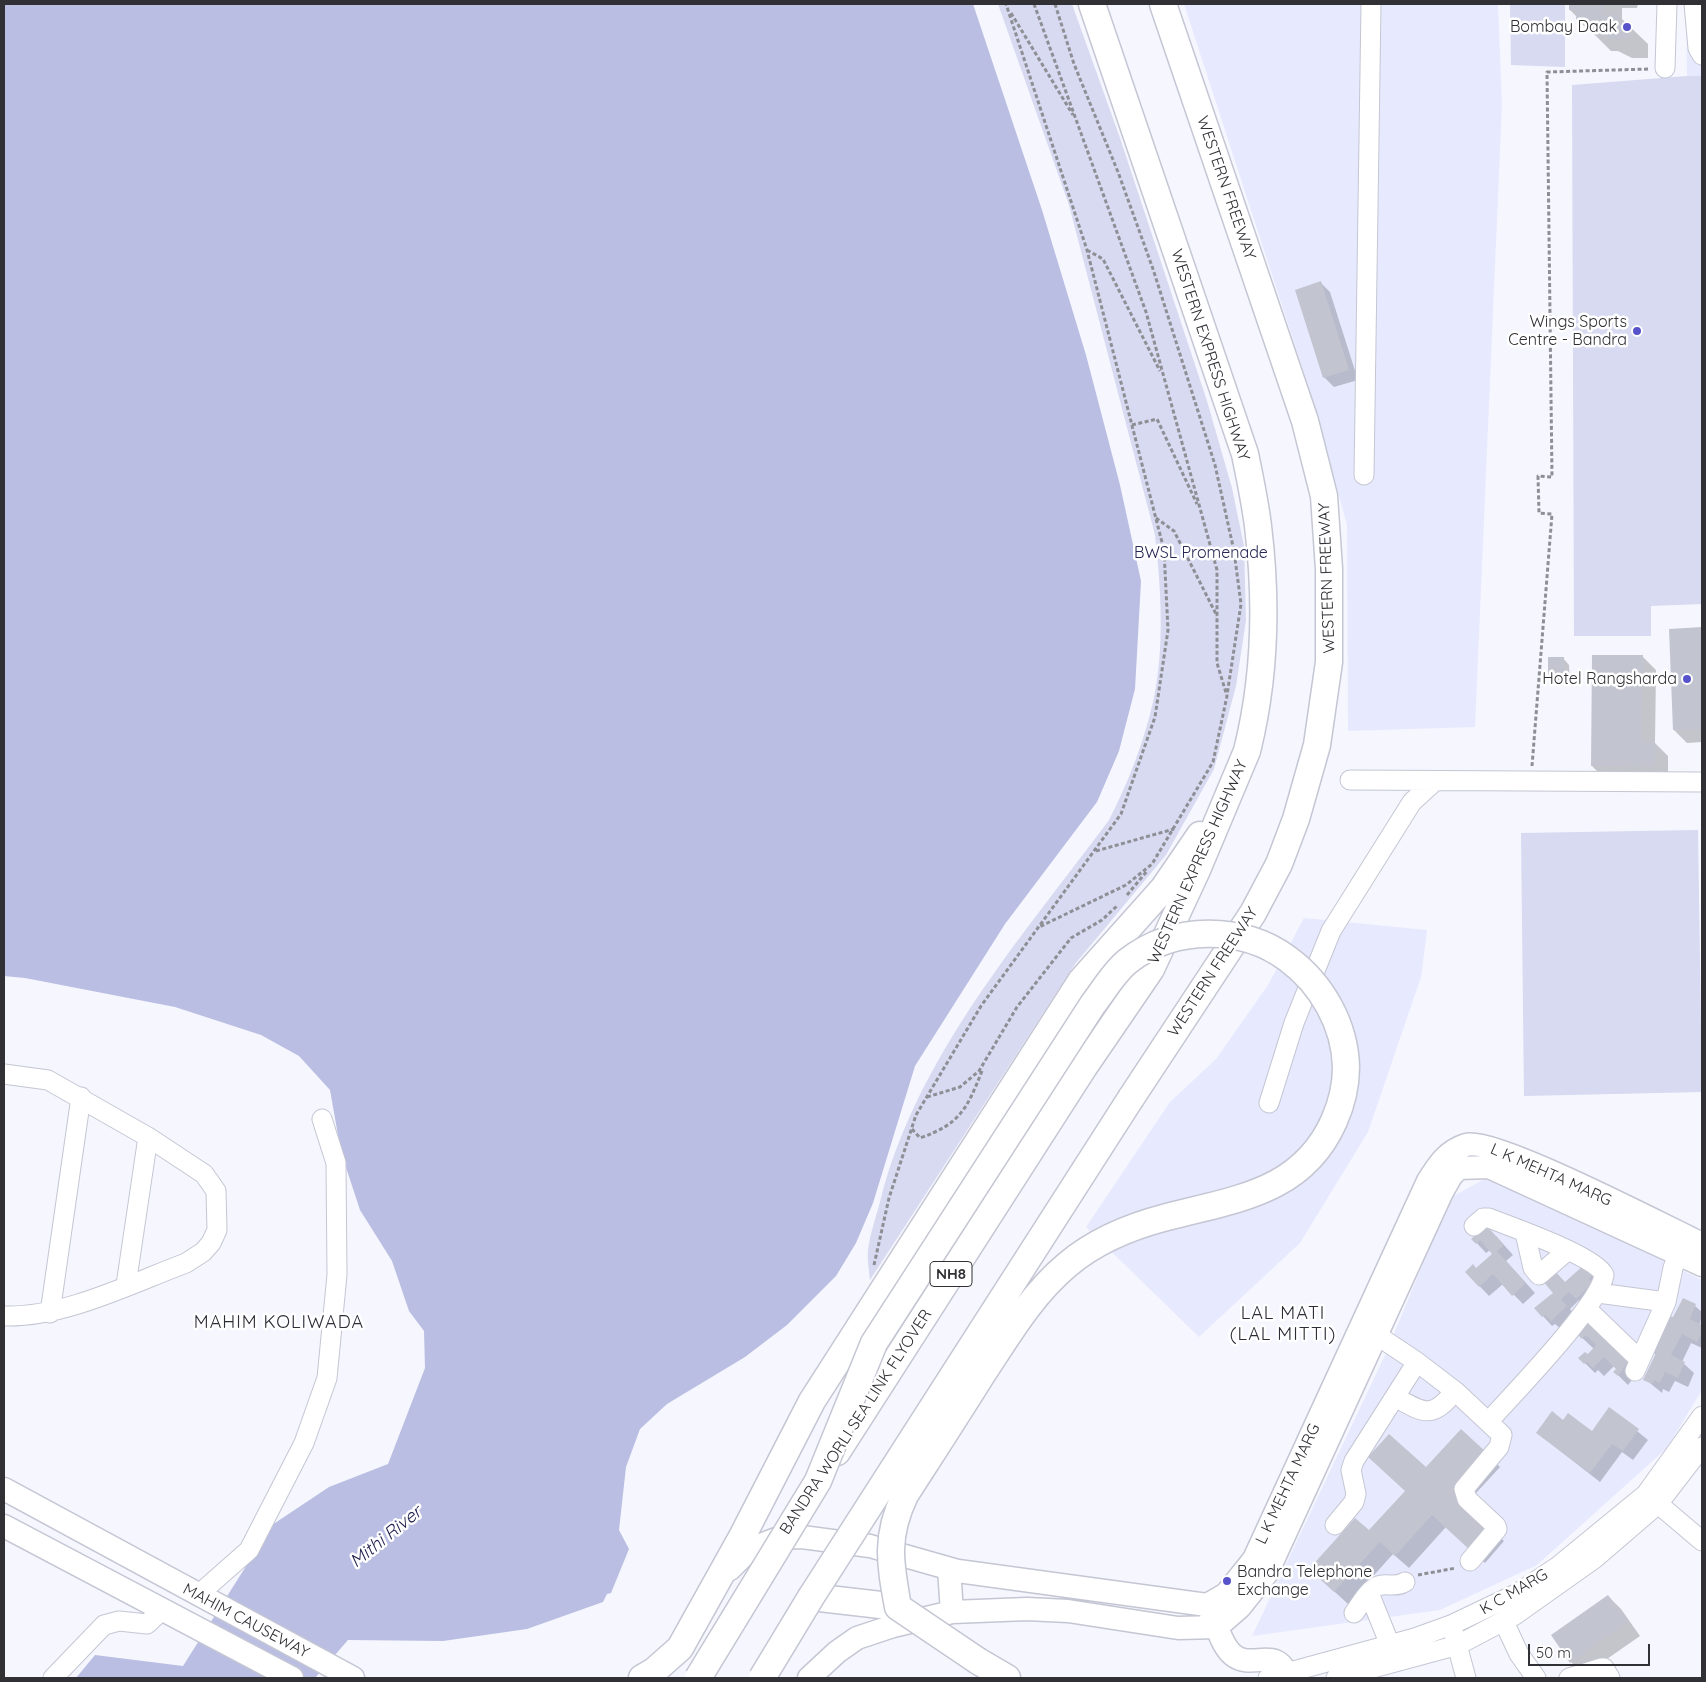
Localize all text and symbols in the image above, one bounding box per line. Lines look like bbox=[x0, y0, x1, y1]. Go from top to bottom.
place label: Bombay Daak bbox=[1510, 17, 1617, 37]
marker: Bombay Daak bbox=[1621, 21, 1633, 33]
street label: WESTERN FREEWAY bbox=[1192, 114, 1260, 262]
street label: WESTERN EXPRESS HIGHWAY bbox=[1167, 247, 1253, 463]
place label: Wings Sports Centre - Bandra bbox=[1508, 312, 1627, 350]
marker: Wings Sports Centre - Bandra bbox=[1631, 325, 1643, 337]
street label: WESTERN FREEWAY bbox=[1315, 502, 1339, 654]
park label: BWSL Promenade bbox=[1134, 543, 1268, 563]
place label: Hotel Rangsharda bbox=[1542, 669, 1677, 689]
marker: Hotel Rangsharda bbox=[1681, 673, 1693, 685]
street label: WESTERN EXPRESS HIGHWAY bbox=[1144, 757, 1252, 967]
street label: WESTERN FREEWAY bbox=[1164, 904, 1262, 1040]
street label: L K MEHTA MARG bbox=[1487, 1140, 1615, 1210]
road number: NH8 bbox=[930, 1262, 972, 1286]
district label: LAL MATI (LAL MITTI) bbox=[1228, 1303, 1338, 1346]
street label: BANDRA WORLI SEA LINK FLYOVER bbox=[776, 1306, 936, 1538]
district label: MAHIM KOLIWADA bbox=[192, 1312, 366, 1334]
street label: L K MEHTA MARG bbox=[1252, 1421, 1324, 1547]
water label: Mithi River bbox=[346, 1501, 426, 1573]
place label: Bandra Telephone Exchange bbox=[1237, 1562, 1372, 1600]
street label: K C MARG bbox=[1477, 1565, 1551, 1619]
marker: Bandra Telephone Exchange bbox=[1221, 1575, 1233, 1587]
street label: MAHIM CAUSEWAY bbox=[180, 1580, 312, 1662]
scale bar bbox=[1531, 1634, 1654, 1666]
text: 50 m bbox=[1536, 1643, 1571, 1662]

